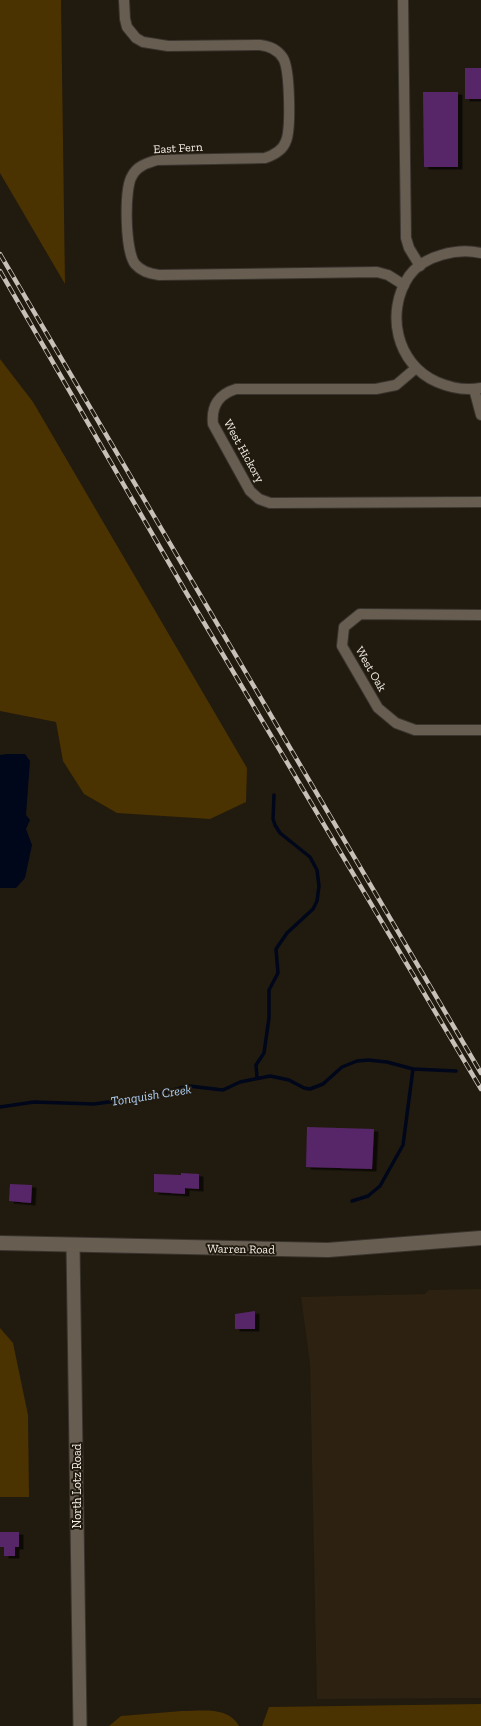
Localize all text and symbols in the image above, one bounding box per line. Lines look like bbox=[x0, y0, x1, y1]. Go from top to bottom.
street label: East Fern bbox=[153, 140, 203, 156]
street label: West Hickory bbox=[221, 417, 268, 486]
street label: West Oak bbox=[353, 644, 390, 695]
water label: Tonquish Creek bbox=[110, 1081, 192, 1109]
street label: Warren Road bbox=[207, 1241, 275, 1257]
street label: North Lotz Road bbox=[70, 1443, 84, 1528]

